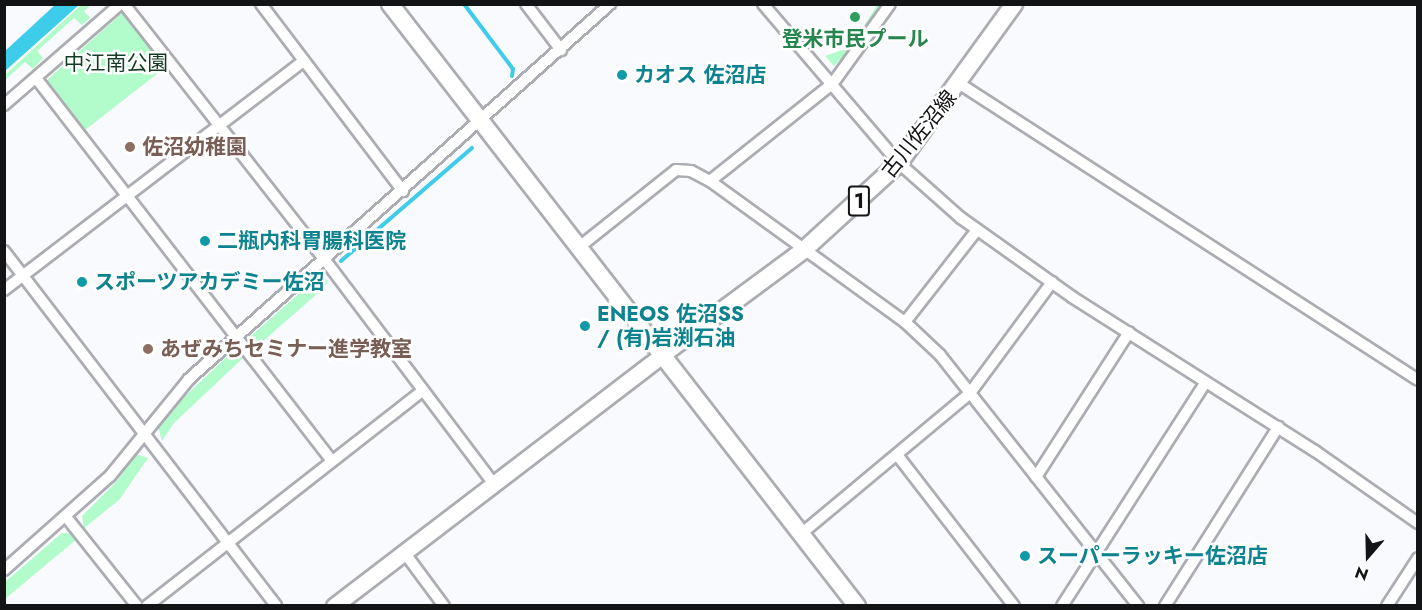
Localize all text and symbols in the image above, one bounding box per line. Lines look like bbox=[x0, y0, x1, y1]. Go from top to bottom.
marker: 登米市民プール bbox=[848, 10, 862, 24]
place label: 登米市民プール bbox=[782, 26, 928, 52]
park label: 中江南公園 bbox=[64, 50, 168, 76]
place label: カオス 佐沼店 bbox=[634, 62, 766, 88]
marker: カオス 佐沼店 bbox=[615, 68, 629, 82]
street label: 古川佐沼線 bbox=[876, 85, 962, 183]
place label: 佐沼幼稚園 bbox=[142, 134, 247, 160]
marker: 佐沼幼稚園 bbox=[123, 140, 137, 154]
road number: 1 bbox=[847, 184, 871, 218]
place label: 二瓶内科胃腸科医院 bbox=[217, 228, 406, 254]
marker: 二瓶内科胃腸科医院 bbox=[198, 234, 212, 248]
place label: スポーツアカデミー佐沼 bbox=[94, 269, 325, 295]
marker: スポーツアカデミー佐沼 bbox=[75, 275, 89, 289]
place label: ENEOS 佐沼SS / (有)岩渕石油 bbox=[597, 301, 744, 351]
marker: ENEOS 佐沼SS / (有)岩渕石油 bbox=[578, 319, 592, 333]
place label: あぜみちセミナー進学教室 bbox=[160, 336, 412, 362]
marker: あぜみちセミナー進学教室 bbox=[141, 342, 155, 356]
north arrow bbox=[1338, 526, 1398, 586]
place label: スーパーラッキー佐沼店 bbox=[1037, 543, 1268, 569]
marker: スーパーラッキー佐沼店 bbox=[1018, 549, 1032, 563]
text: N bbox=[1352, 560, 1372, 586]

